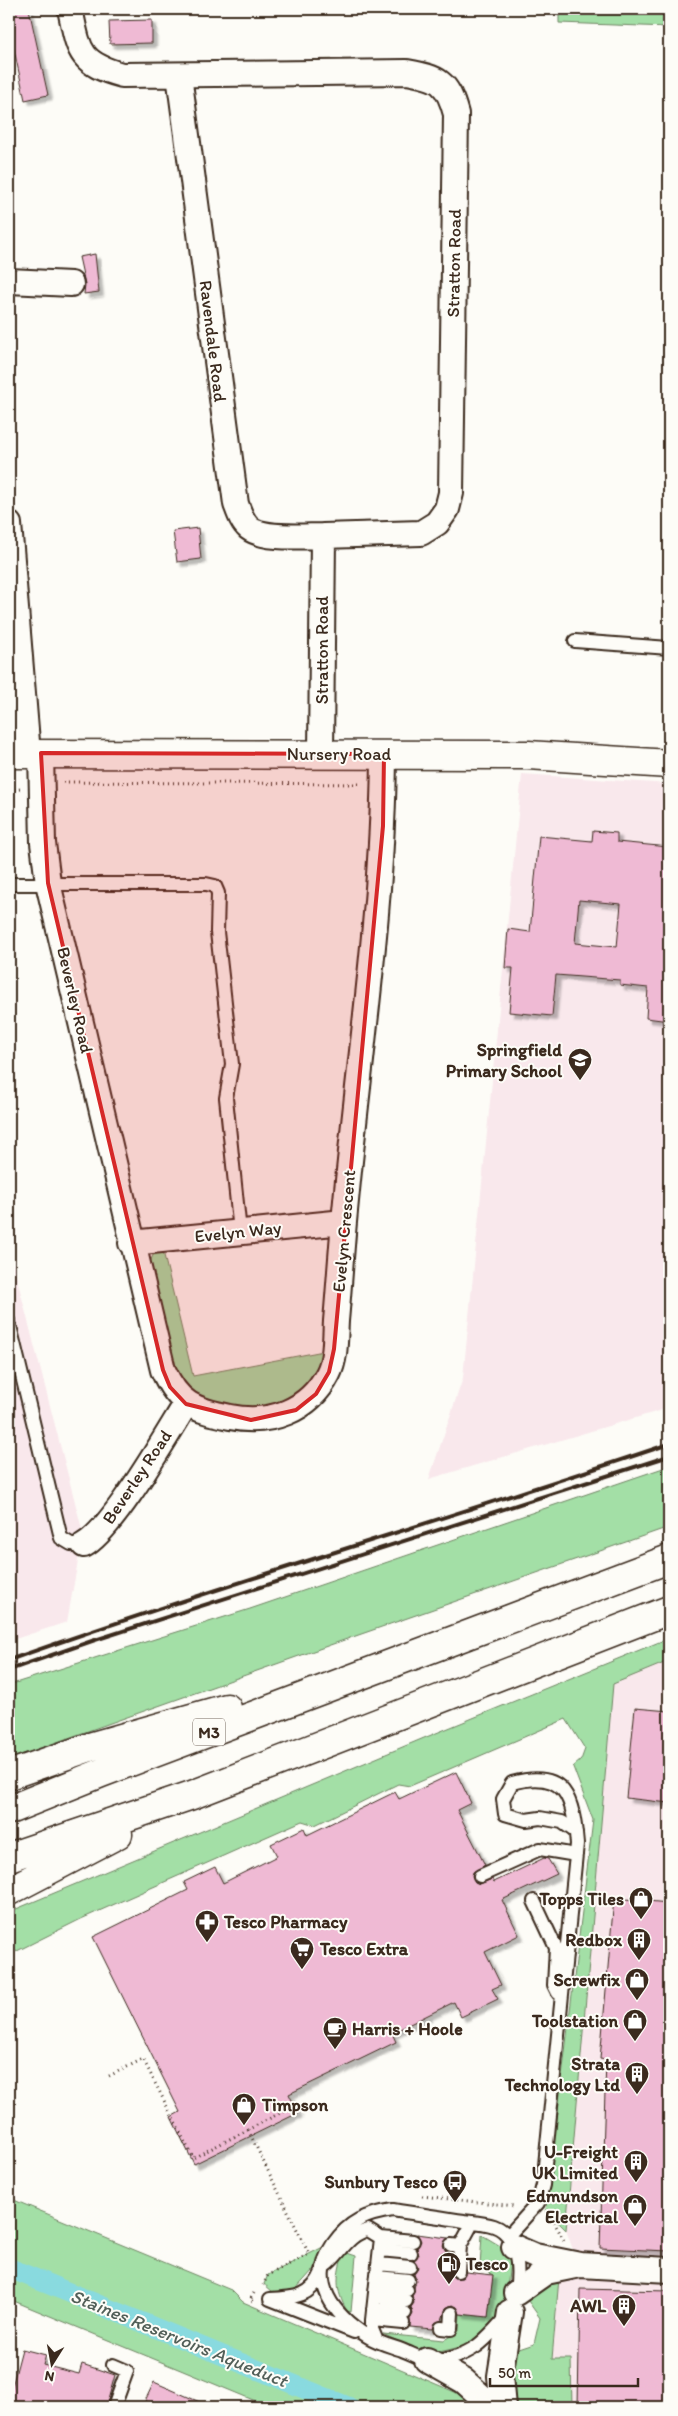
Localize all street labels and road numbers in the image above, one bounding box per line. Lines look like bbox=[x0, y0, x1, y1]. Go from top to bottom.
street label: Stratton Road bbox=[442, 208, 466, 317]
street label: Ravendale Road bbox=[195, 279, 231, 403]
street label: Stratton Road bbox=[311, 596, 333, 704]
street label: Nursery Road bbox=[287, 743, 392, 765]
street label: Beverley Road bbox=[52, 945, 98, 1056]
street label: Evelyn Crescent bbox=[328, 1169, 360, 1293]
street label: Evelyn Way bbox=[193, 1216, 283, 1247]
street label: Beverley Road bbox=[98, 1426, 177, 1528]
road number: M3 bbox=[193, 1718, 225, 1745]

